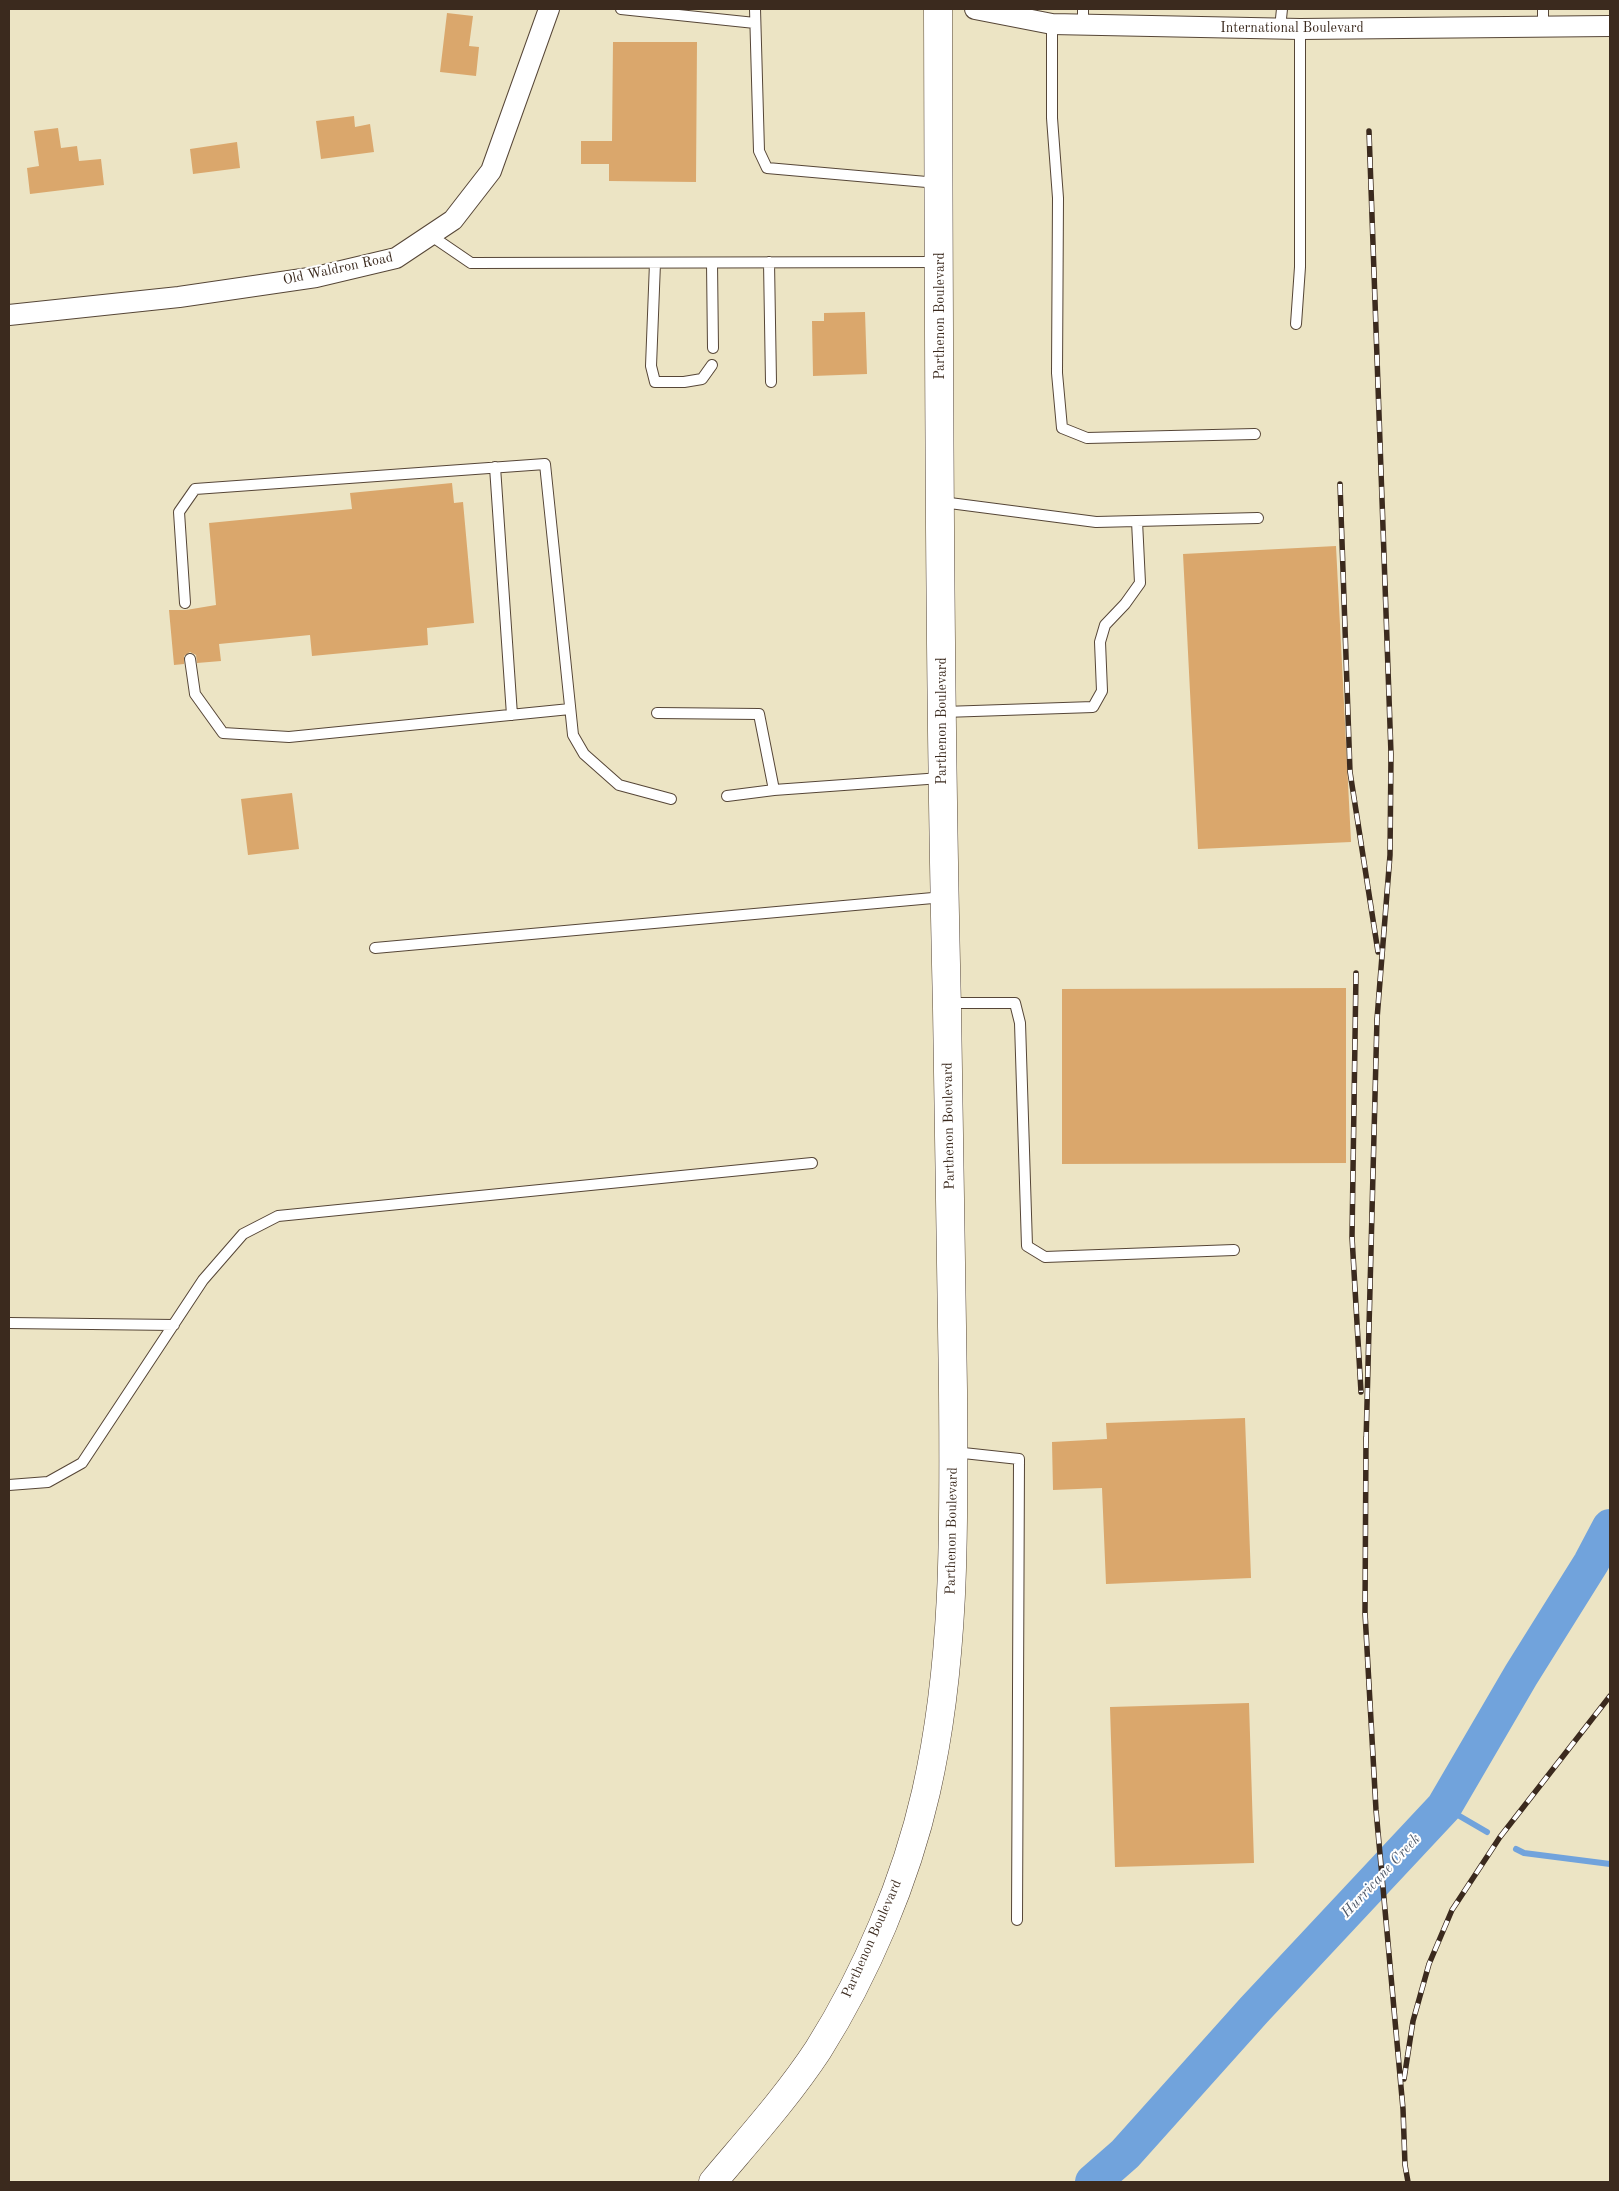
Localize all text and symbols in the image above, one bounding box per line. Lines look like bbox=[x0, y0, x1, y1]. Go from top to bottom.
street label: International Boulevard bbox=[1220, 20, 1364, 36]
street label: Old Waldron Road bbox=[281, 249, 395, 289]
street label: Parthenon Boulevard bbox=[932, 252, 948, 380]
street label: Parthenon Boulevard bbox=[934, 657, 950, 785]
street label: Parthenon Boulevard bbox=[939, 1062, 959, 1190]
street label: Parthenon Boulevard bbox=[942, 1467, 962, 1595]
water label: Hurricane Creek bbox=[1338, 1830, 1424, 1922]
street label: Parthenon Boulevard bbox=[838, 1877, 906, 2001]

